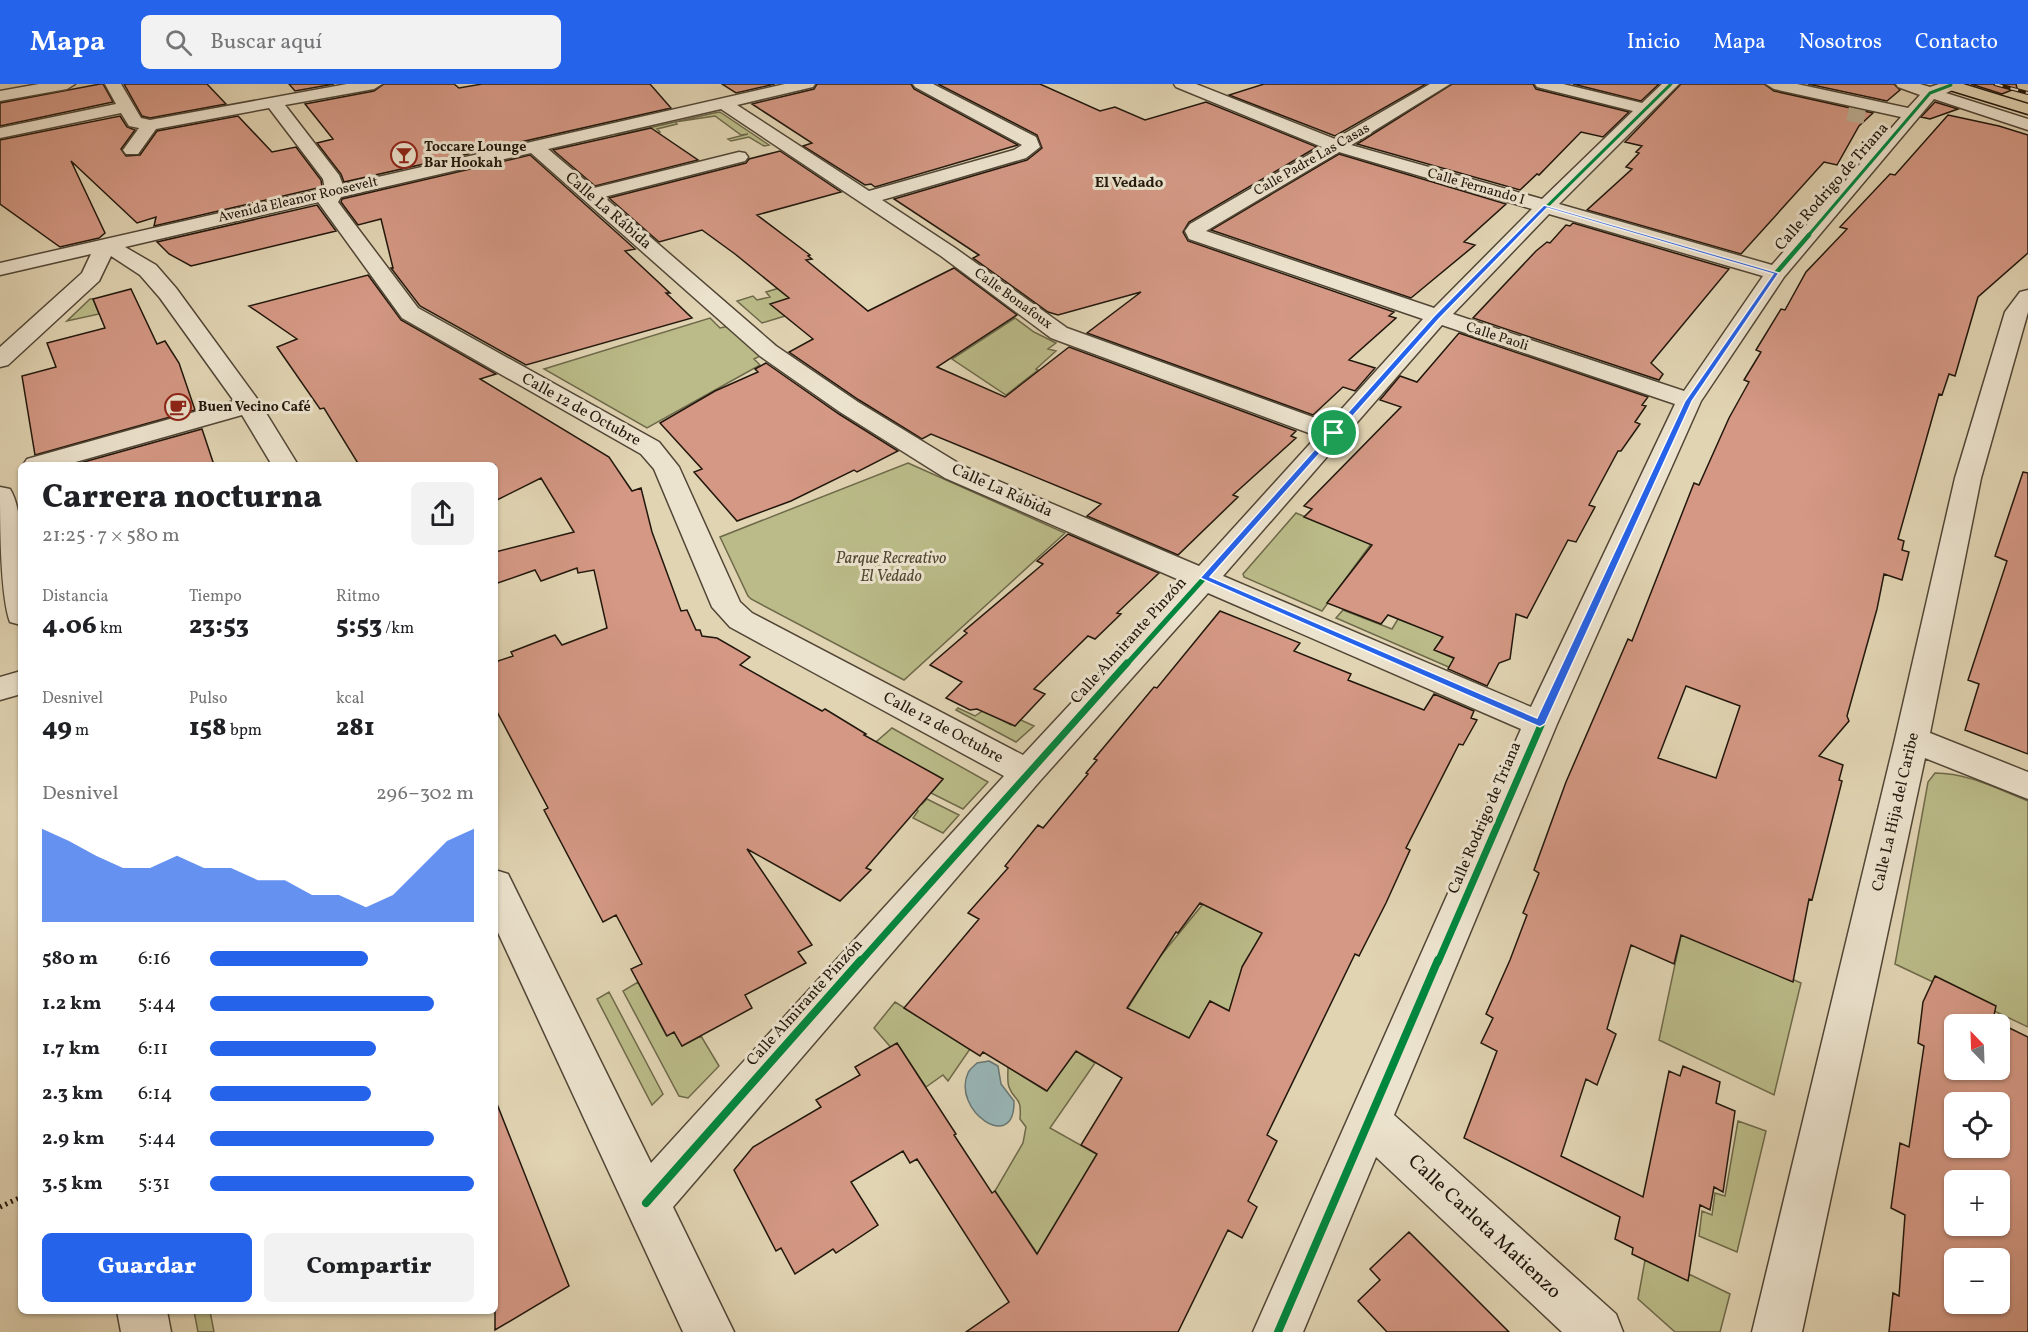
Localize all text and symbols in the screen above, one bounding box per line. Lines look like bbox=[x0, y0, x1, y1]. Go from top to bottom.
search box bbox=[141, 15, 561, 69]
text: Mapa bbox=[30, 23, 105, 62]
icon: search bbox=[162, 26, 195, 59]
text: Buscar aquí bbox=[210, 27, 322, 58]
text: Inicio bbox=[1627, 28, 1680, 57]
text: Mapa bbox=[1713, 28, 1766, 57]
text: Nosotros bbox=[1799, 28, 1882, 57]
text: Contacto bbox=[1915, 28, 1998, 57]
street label: Calle Rodrigo de Triana bbox=[1770, 118, 1894, 256]
street label: Calle Padre Las Casas bbox=[1251, 119, 1373, 201]
place label: Toccare Lounge Bar Hookah bbox=[424, 138, 526, 173]
bar icon: Toccare Lounge Bar Hookah bbox=[389, 140, 419, 170]
street label: Calle Fernando I bbox=[1425, 164, 1527, 210]
street label: Calle La Rábida bbox=[560, 167, 656, 255]
street label: Avenida Eleanor Roosevelt bbox=[216, 172, 380, 228]
district label: El Vedado bbox=[1095, 173, 1164, 194]
street label: Calle Bonafoux bbox=[970, 264, 1056, 334]
street label: Calle Paoli bbox=[1463, 318, 1531, 356]
street label: Calle 12 de Octubre bbox=[517, 368, 645, 452]
cafe icon: Buen Vecino Café bbox=[163, 392, 193, 422]
place label: Buen Vecino Café bbox=[198, 398, 311, 417]
pin bbox=[1308, 407, 1359, 458]
icon: arrive bbox=[1317, 416, 1350, 449]
street label: Calle La Rábida bbox=[948, 459, 1056, 523]
text: Carrera nocturna bbox=[42, 476, 322, 522]
button: share bbox=[411, 482, 474, 545]
text: 21:25 · 7 × 580 m bbox=[42, 522, 180, 550]
park label: Parque Recreativo El Vedado bbox=[836, 548, 947, 588]
street label: Calle Almirante Pinzón bbox=[1066, 573, 1192, 709]
text: Distancia bbox=[42, 586, 108, 608]
text: Tiempo bbox=[189, 586, 242, 608]
text: Ritmo bbox=[336, 586, 380, 608]
text: 4.06 bbox=[42, 608, 97, 644]
text: 23:53 bbox=[189, 608, 249, 644]
text: 5:53 bbox=[336, 608, 382, 644]
text: km bbox=[97, 618, 123, 640]
text: /km bbox=[382, 618, 414, 640]
street label: Calle 12 de Octubre bbox=[879, 687, 1007, 769]
text: Desnivel bbox=[42, 688, 103, 710]
text: Pulso bbox=[189, 688, 227, 710]
text: kcal bbox=[336, 688, 364, 710]
text: 49 bbox=[42, 710, 72, 746]
text: 158 bbox=[189, 710, 227, 746]
text: 281 bbox=[336, 710, 374, 746]
text: m bbox=[72, 720, 89, 742]
text: bpm bbox=[227, 720, 262, 742]
street label: Calle La Hija del Caribe bbox=[1867, 731, 1925, 893]
street label: Calle Rodrigo de Triana bbox=[1443, 738, 1527, 898]
text: Desnivel bbox=[42, 780, 118, 808]
text: 296–302 m bbox=[376, 780, 474, 808]
street label: Calle Almirante Pinzón bbox=[742, 935, 868, 1071]
text: 580 m bbox=[42, 945, 98, 973]
text: 6:16 bbox=[138, 945, 171, 973]
text: 1.2 km bbox=[42, 990, 102, 1018]
text: 5:44 bbox=[138, 990, 176, 1018]
north arrow bbox=[1944, 1014, 2010, 1080]
map controls bbox=[1944, 1014, 2010, 1314]
text: 1.7 km bbox=[42, 1035, 100, 1063]
text: 6:11 bbox=[138, 1035, 168, 1063]
text: 2.3 km bbox=[42, 1080, 103, 1108]
text: 6:14 bbox=[138, 1080, 173, 1108]
button: locate bbox=[1944, 1092, 2010, 1158]
text: 2.9 km bbox=[42, 1125, 105, 1153]
text: 5:44 bbox=[138, 1125, 176, 1153]
street label: Calle Carlota Matienzo bbox=[1401, 1148, 1567, 1306]
text: 3.5 km bbox=[42, 1170, 103, 1198]
text: 5:31 bbox=[138, 1170, 170, 1198]
button: + bbox=[1944, 1170, 2010, 1236]
button: Guardar bbox=[42, 1233, 252, 1302]
button: Compartir bbox=[264, 1233, 474, 1302]
button: − bbox=[1944, 1248, 2010, 1314]

